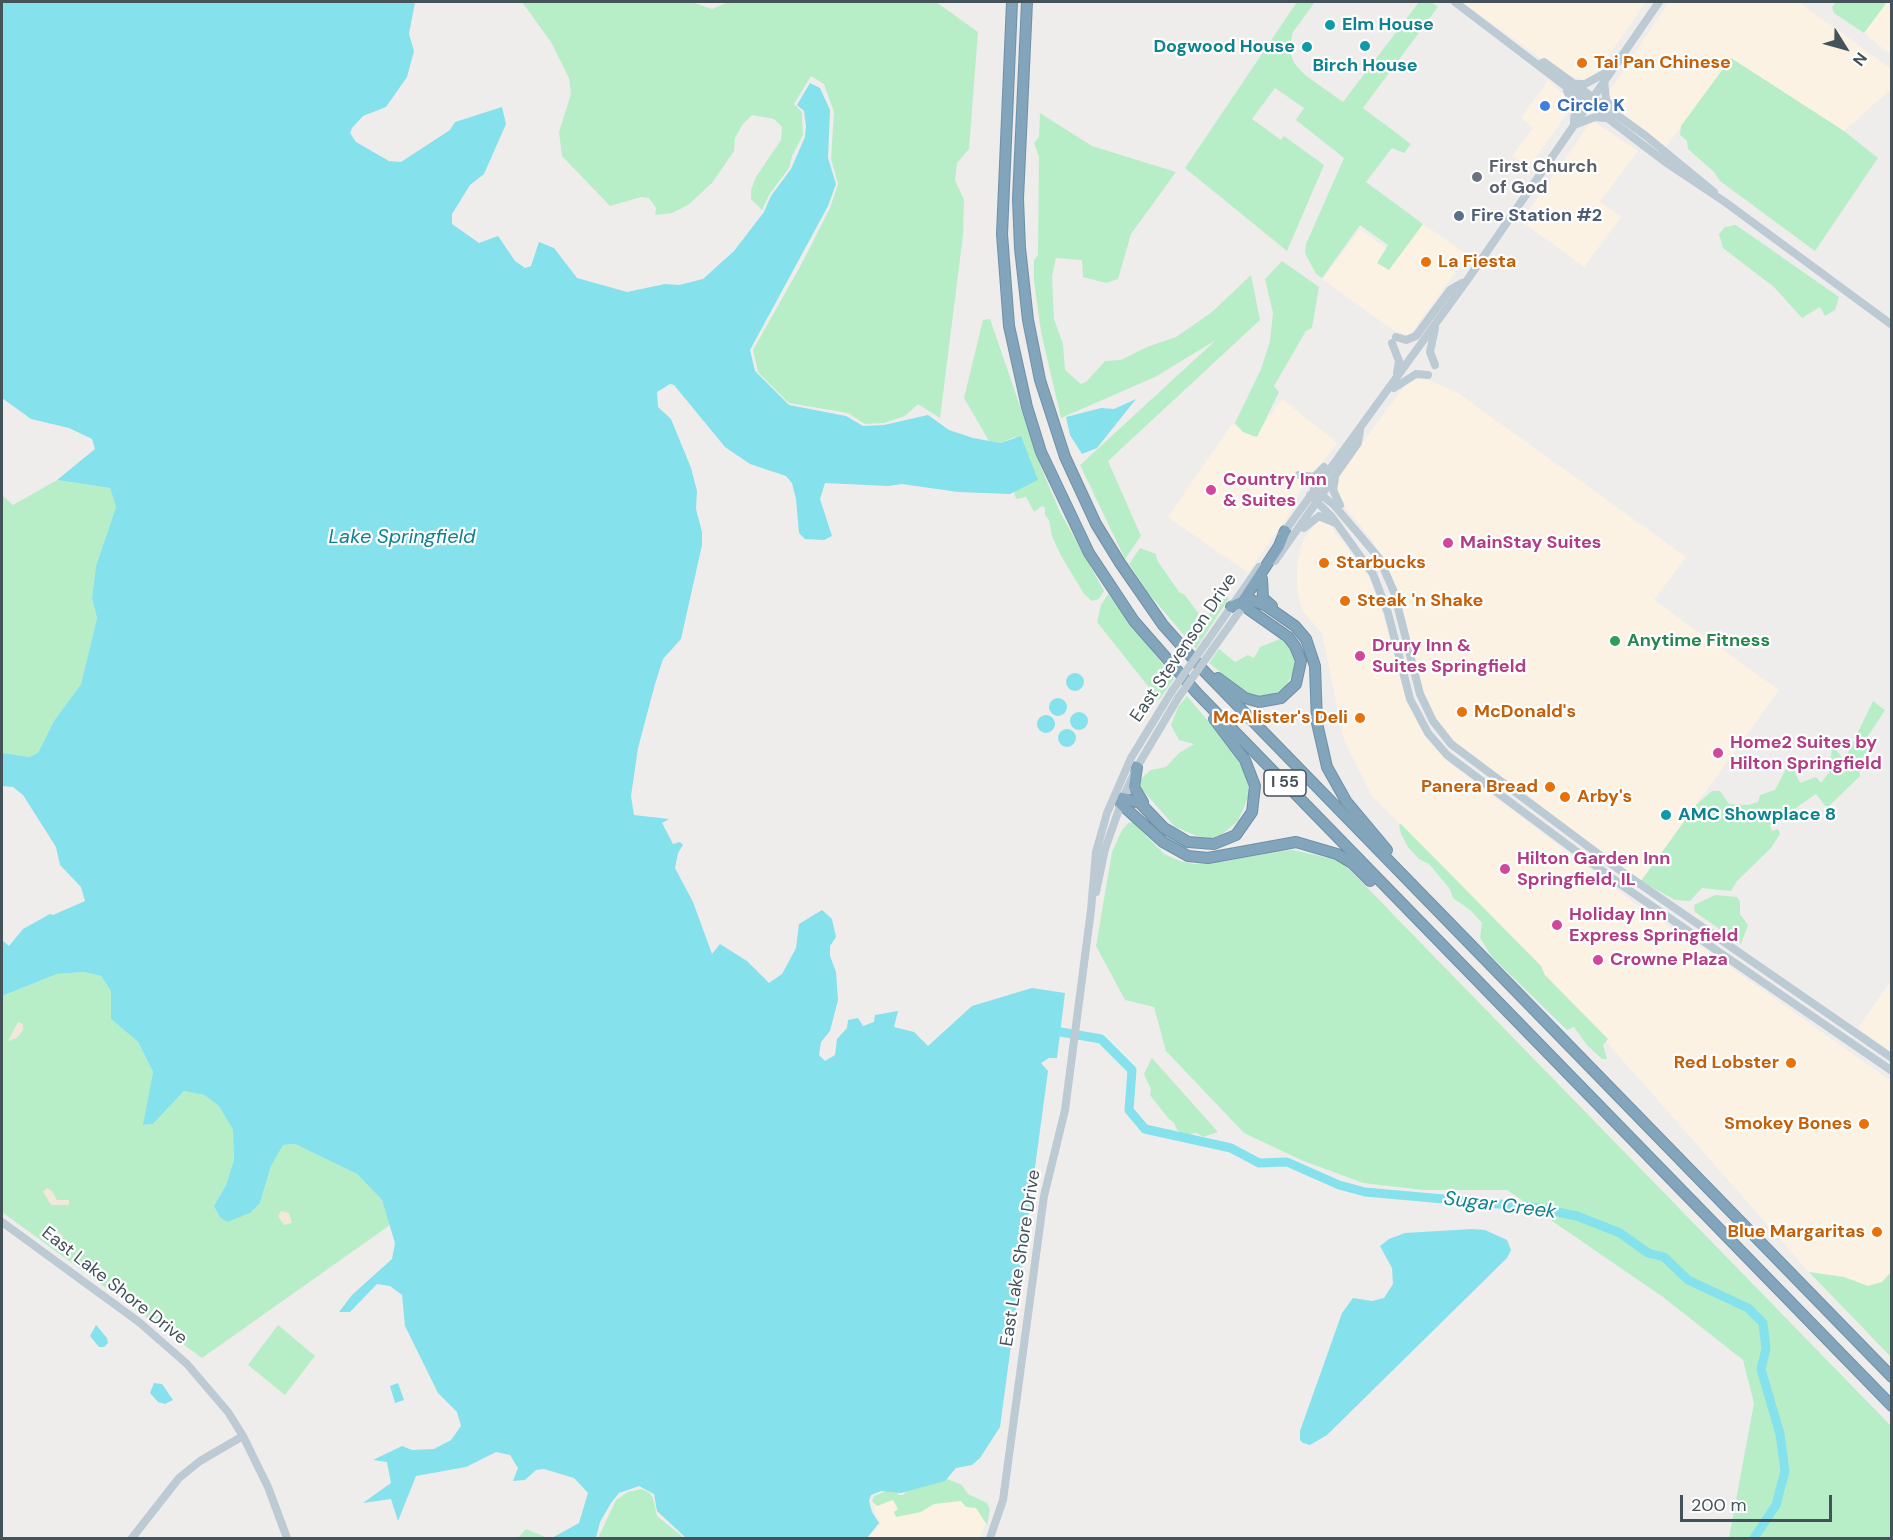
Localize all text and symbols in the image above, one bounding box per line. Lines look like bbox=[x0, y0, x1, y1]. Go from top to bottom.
place label: Elm House bbox=[1342, 14, 1434, 36]
marker: Elm House bbox=[1323, 18, 1337, 32]
north arrow bbox=[1815, 18, 1875, 78]
place label: Dogwood House bbox=[1153, 36, 1295, 58]
marker: Birch House bbox=[1358, 39, 1372, 53]
marker: Dogwood House bbox=[1300, 40, 1314, 54]
text: N bbox=[1848, 48, 1872, 70]
place label: Tai Pan Chinese bbox=[1594, 52, 1731, 74]
place label: Birch House bbox=[1312, 55, 1418, 77]
marker: Tai Pan Chinese bbox=[1575, 56, 1589, 70]
place label: Circle K bbox=[1557, 95, 1625, 117]
marker: Circle K bbox=[1538, 99, 1552, 113]
place label: First Church of God bbox=[1489, 156, 1597, 198]
marker: First Church of God bbox=[1470, 170, 1484, 184]
place label: Fire Station #2 bbox=[1471, 205, 1602, 227]
marker: Fire Station #2 bbox=[1452, 209, 1466, 223]
place label: La Fiesta bbox=[1438, 251, 1516, 273]
marker: La Fiesta bbox=[1419, 255, 1433, 269]
place label: Country Inn & Suites bbox=[1223, 469, 1327, 512]
marker: Country Inn & Suites bbox=[1204, 483, 1218, 497]
water label: Lake Springfield bbox=[329, 526, 475, 550]
place label: MainStay Suites bbox=[1460, 532, 1601, 554]
marker: MainStay Suites bbox=[1441, 536, 1455, 550]
place label: Starbucks bbox=[1336, 552, 1426, 574]
marker: Starbucks bbox=[1317, 556, 1331, 570]
street label: East Stevenson Drive bbox=[1126, 570, 1242, 726]
place label: Steak 'n Shake bbox=[1357, 590, 1483, 612]
marker: Steak 'n Shake bbox=[1338, 594, 1352, 608]
place label: Anytime Fitness bbox=[1627, 630, 1770, 652]
marker: Anytime Fitness bbox=[1608, 634, 1622, 648]
place label: Drury Inn & Suites Springfield bbox=[1372, 635, 1526, 678]
marker: Drury Inn & Suites Springfield bbox=[1353, 649, 1367, 663]
place label: McDonald's bbox=[1474, 701, 1576, 723]
marker: McDonald's bbox=[1455, 705, 1469, 719]
place label: McAlister's Deli bbox=[1213, 707, 1348, 729]
marker: McAlister's Deli bbox=[1353, 711, 1367, 725]
place label: Home2 Suites by Hilton Springfield bbox=[1730, 732, 1882, 774]
marker: Home2 Suites by Hilton Springfield bbox=[1711, 746, 1725, 760]
road number: I 55 bbox=[1264, 770, 1306, 796]
place label: Panera Bread bbox=[1421, 776, 1538, 798]
marker: Panera Bread bbox=[1543, 780, 1557, 794]
place label: Arby's bbox=[1577, 786, 1632, 808]
marker: Arby's bbox=[1558, 790, 1572, 804]
place label: AMC Showplace 8 bbox=[1678, 804, 1836, 826]
marker: AMC Showplace 8 bbox=[1659, 808, 1673, 822]
place label: Hilton Garden Inn Springfield, IL bbox=[1517, 848, 1670, 890]
marker: Hilton Garden Inn Springfield, IL bbox=[1498, 862, 1512, 876]
place label: Holiday Inn Express Springfield bbox=[1569, 904, 1738, 946]
marker: Holiday Inn Express Springfield bbox=[1550, 918, 1564, 932]
place label: Crowne Plaza bbox=[1610, 949, 1728, 971]
marker: Crowne Plaza bbox=[1591, 953, 1605, 967]
place label: Red Lobster bbox=[1674, 1052, 1779, 1074]
marker: Red Lobster bbox=[1784, 1056, 1798, 1070]
place label: Smokey Bones bbox=[1724, 1113, 1852, 1135]
marker: Smokey Bones bbox=[1857, 1117, 1871, 1131]
street label: East Lake Shore Drive bbox=[996, 1168, 1046, 1348]
water label: Sugar Creek bbox=[1443, 1187, 1557, 1225]
place label: Blue Margaritas bbox=[1727, 1221, 1865, 1243]
street label: East Lake Shore Drive bbox=[37, 1223, 191, 1349]
marker: Blue Margaritas bbox=[1870, 1225, 1884, 1239]
scale bar bbox=[1683, 1483, 1834, 1521]
text: 200 m bbox=[1691, 1493, 1747, 1517]

